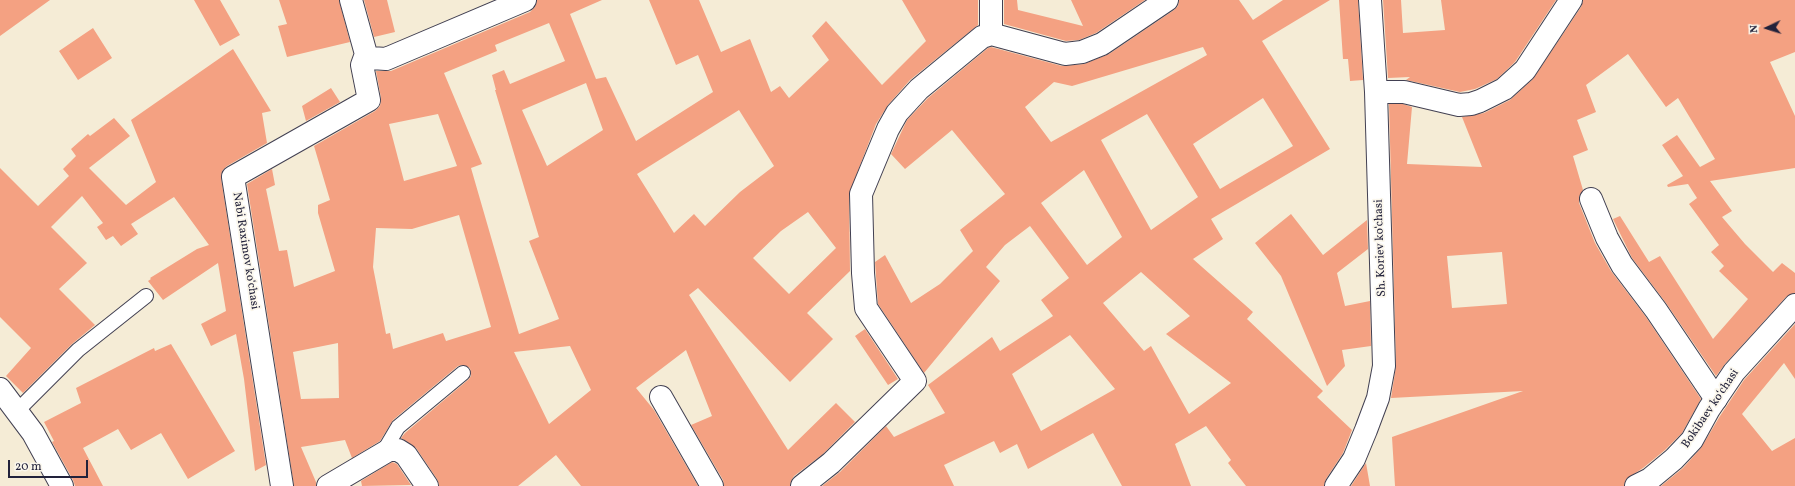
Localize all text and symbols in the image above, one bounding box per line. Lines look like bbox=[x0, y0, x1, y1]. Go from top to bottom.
north arrow bbox=[1747, 8, 1787, 48]
text: N bbox=[1747, 24, 1762, 33]
street label: Nabi Raximov koʻchasi bbox=[229, 191, 261, 311]
street label: Sh. Koriev koʻchasi bbox=[1372, 199, 1390, 297]
street label: Bokibaev koʻchasi bbox=[1679, 367, 1743, 451]
scale bar bbox=[10, 452, 90, 478]
text: 20 m bbox=[15, 459, 42, 475]

